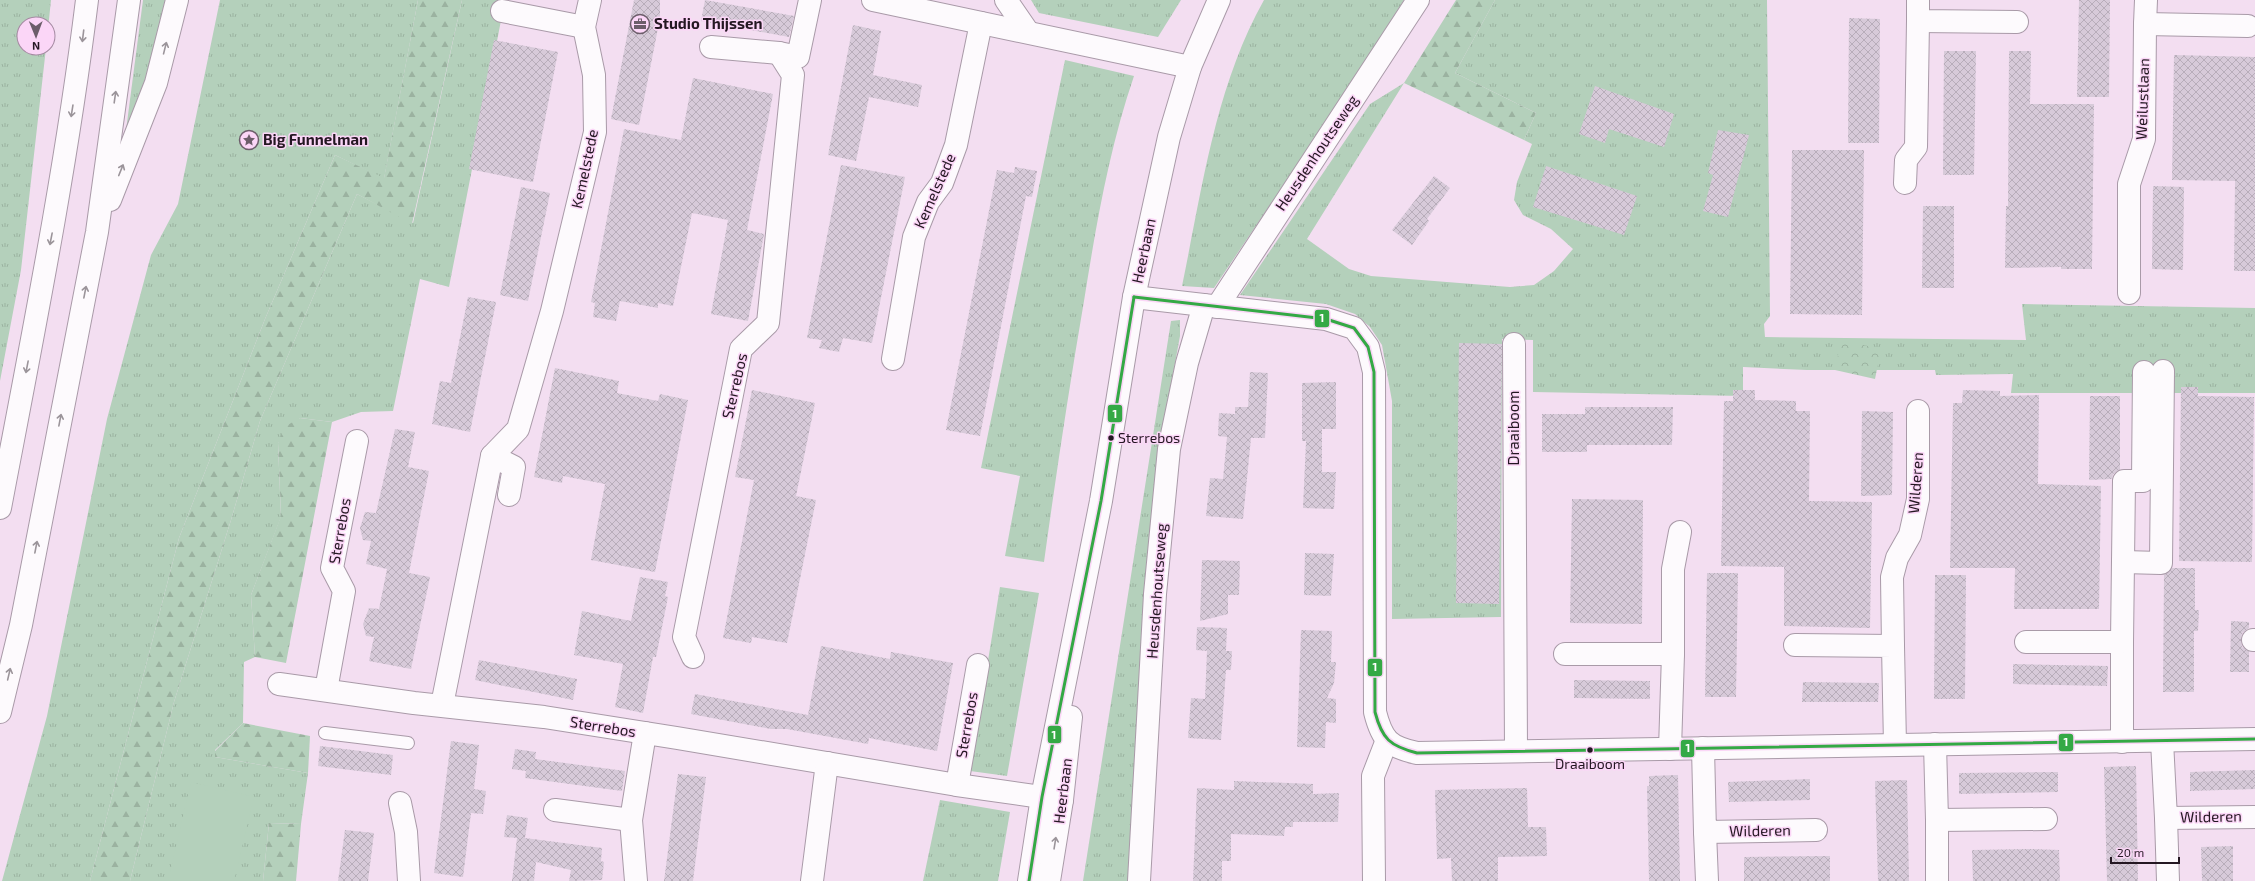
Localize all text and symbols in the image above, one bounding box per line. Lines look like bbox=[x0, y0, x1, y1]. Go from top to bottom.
office icon: Studio Thijssen bbox=[629, 13, 651, 35]
place label: Studio Thijssen bbox=[654, 14, 762, 32]
north arrow bbox=[16, 16, 56, 56]
one-way arrow bbox=[79, 29, 86, 42]
text: N bbox=[32, 40, 40, 53]
one-way arrow bbox=[162, 42, 169, 55]
street label: Weilustlaan bbox=[2132, 58, 2152, 140]
one-way arrow bbox=[111, 91, 119, 104]
street label: Heusdenhoutseweg bbox=[1271, 91, 1362, 214]
one-way arrow bbox=[68, 104, 76, 117]
street label: Kemelstede bbox=[567, 128, 601, 210]
place icon: Big Funnelman bbox=[238, 129, 260, 151]
place label: Big Funnelman bbox=[263, 130, 368, 148]
street label: Kemelstede bbox=[910, 150, 959, 231]
one-way arrow bbox=[118, 165, 126, 177]
street label: Heerbaan bbox=[1127, 217, 1159, 285]
one-way arrow bbox=[47, 233, 55, 246]
one-way arrow bbox=[81, 286, 89, 299]
line badge: 1 bbox=[1314, 309, 1330, 328]
text: 1 bbox=[1320, 311, 1324, 324]
street label: Sterrebos bbox=[718, 351, 750, 420]
one-way arrow bbox=[22, 360, 30, 373]
street label: Draaiboom bbox=[1504, 391, 1522, 465]
line badge: 1 bbox=[1107, 404, 1123, 423]
text: 1 bbox=[1113, 407, 1117, 420]
one-way arrow bbox=[57, 413, 65, 426]
place label: Sterrebos bbox=[1118, 429, 1180, 446]
marker: Sterrebos bbox=[1106, 433, 1116, 443]
street label: Wilderen bbox=[1904, 452, 1926, 514]
street label: Sterrebos bbox=[324, 496, 354, 565]
street label: Heusdenhoutseweg bbox=[1142, 522, 1170, 659]
one-way arrow bbox=[32, 541, 40, 554]
line badge: 1 bbox=[1367, 658, 1383, 677]
text: 1 bbox=[1373, 660, 1377, 673]
one-way arrow bbox=[6, 668, 13, 681]
street label: Sterrebos bbox=[951, 690, 981, 759]
street label: Sterrebos bbox=[569, 712, 637, 740]
line badge: 1 bbox=[1047, 725, 1062, 744]
text: 1 bbox=[1052, 728, 1056, 741]
line badge: 1 bbox=[2058, 733, 2074, 752]
text: 1 bbox=[2064, 735, 2068, 748]
line badge: 1 bbox=[1680, 739, 1695, 758]
text: 1 bbox=[1686, 741, 1690, 754]
marker: Draaiboom bbox=[1585, 745, 1595, 755]
place label: Draaiboom bbox=[1555, 755, 1625, 772]
street label: Heerbaan bbox=[1049, 757, 1075, 825]
street label: Wilderen bbox=[2180, 806, 2242, 826]
street label: Wilderen bbox=[1729, 820, 1791, 840]
one-way arrow bbox=[1052, 836, 1060, 849]
scale bar bbox=[2111, 839, 2179, 865]
text: 20 m bbox=[2117, 845, 2144, 859]

